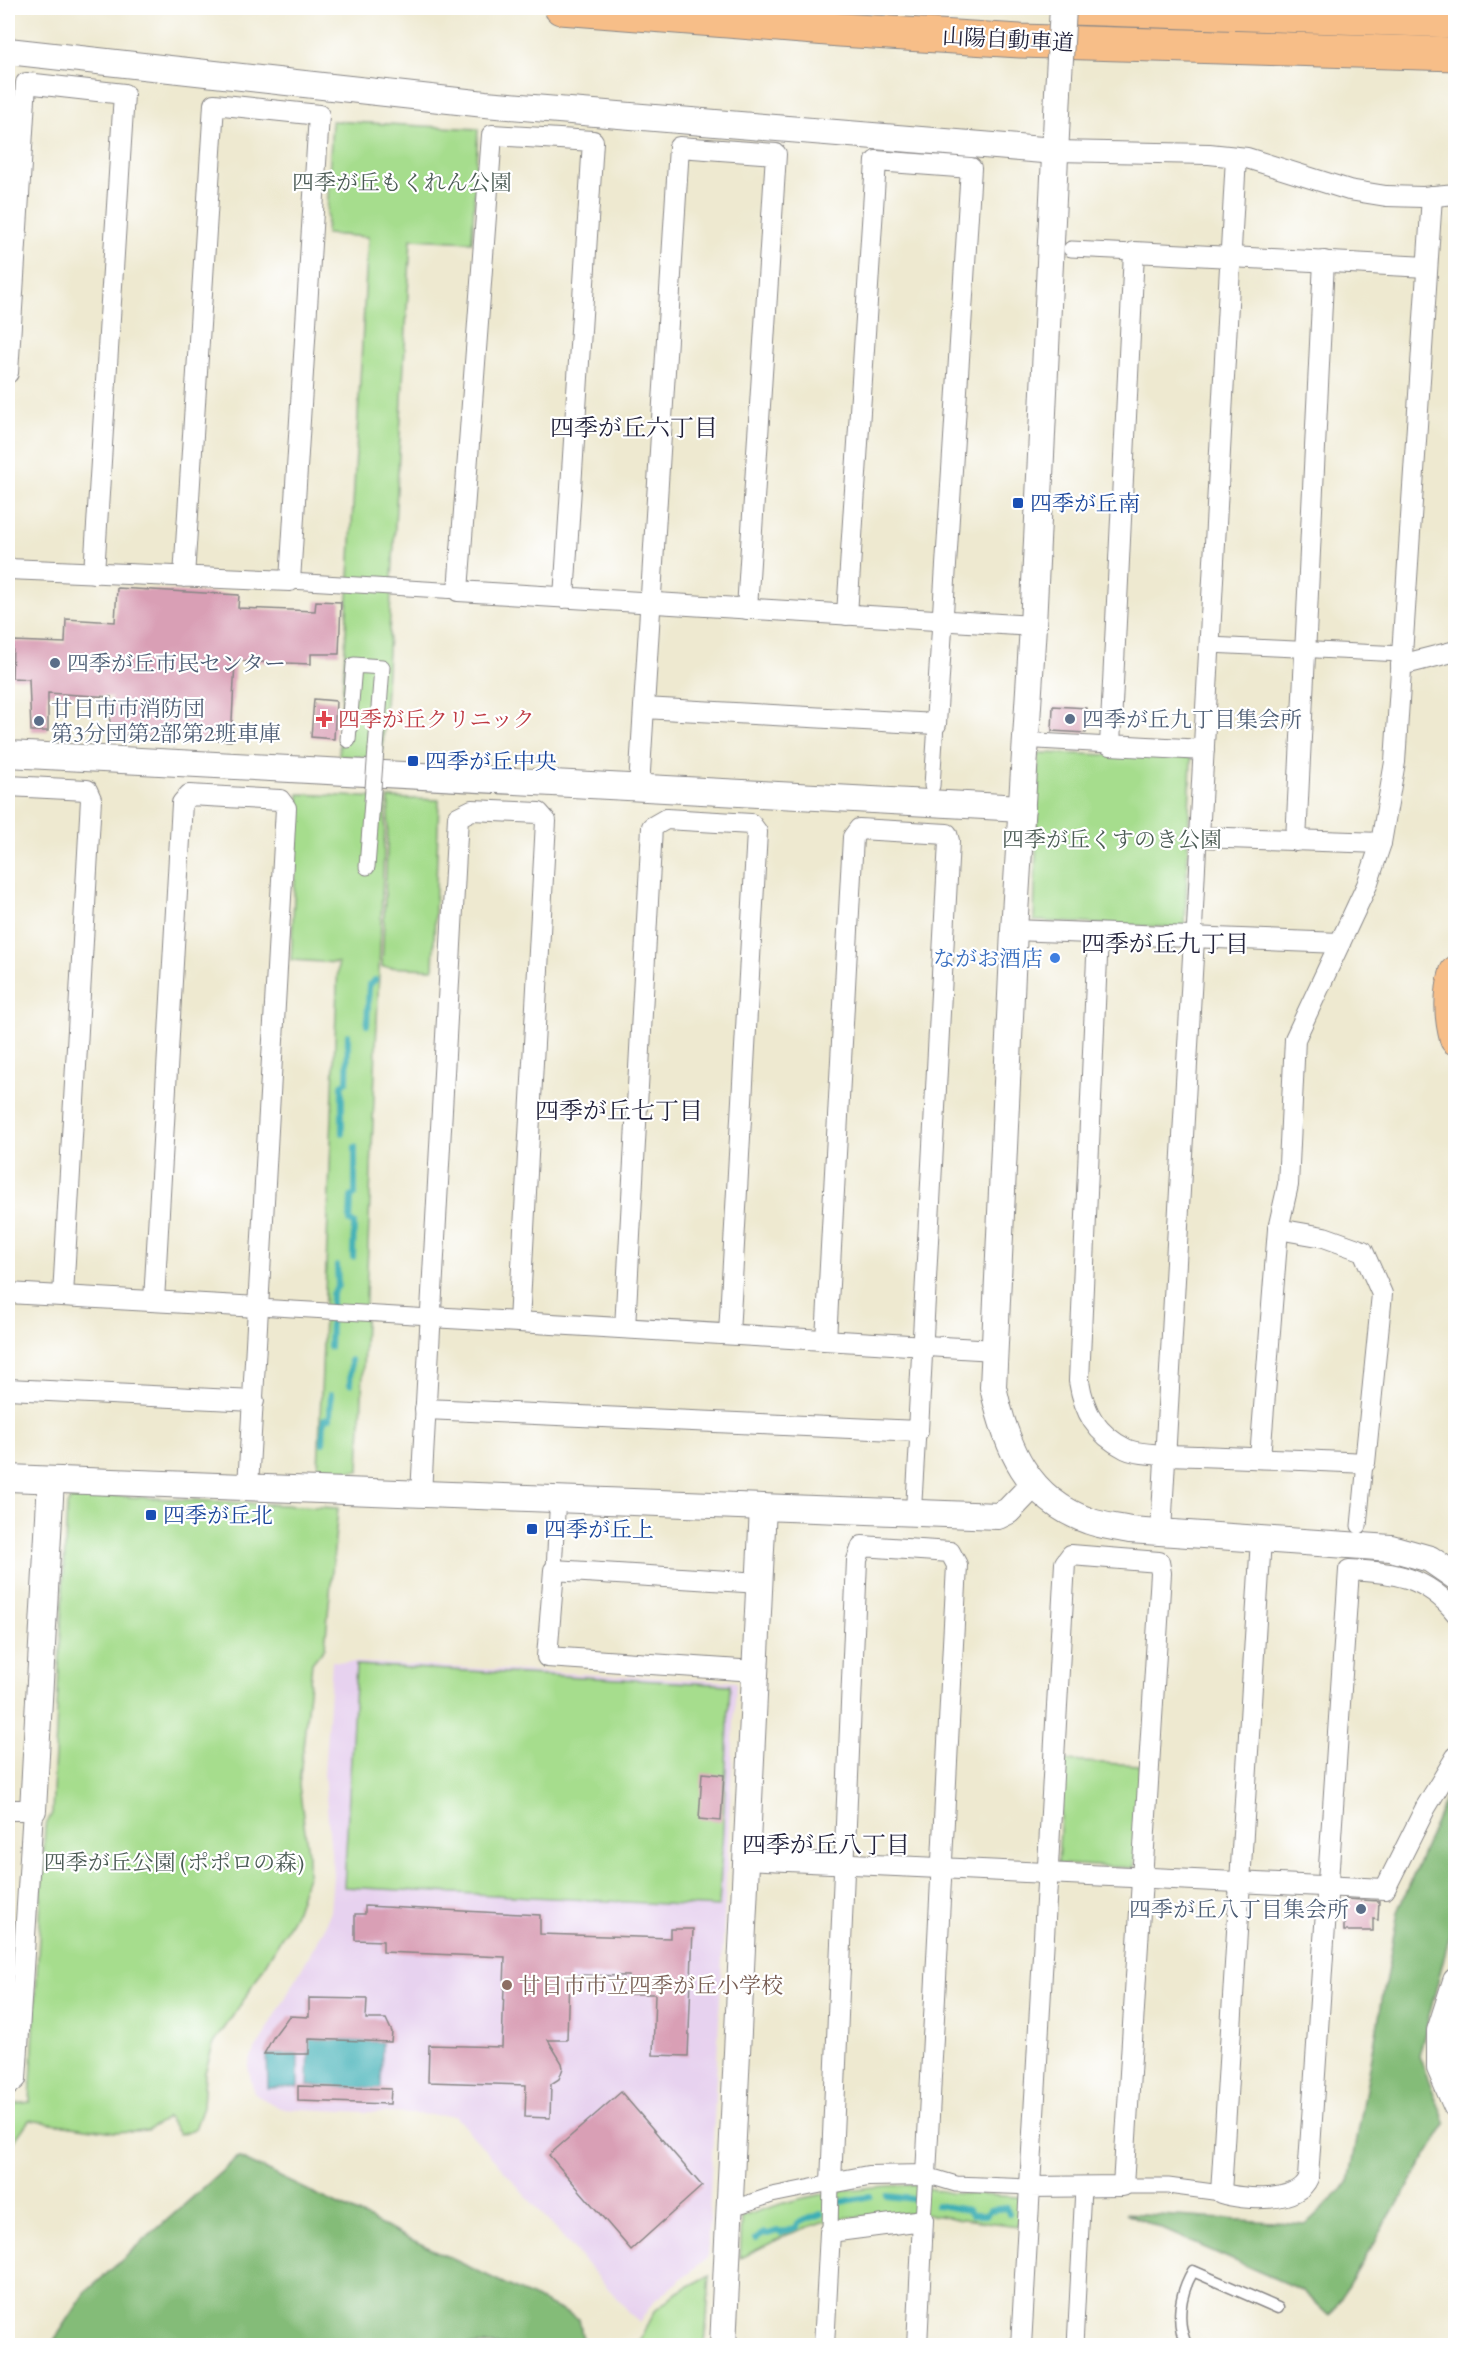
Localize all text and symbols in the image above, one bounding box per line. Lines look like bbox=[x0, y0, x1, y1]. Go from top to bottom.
street label: 山陽自動車道 bbox=[941, 22, 1075, 57]
park label: 四季が丘もくれん公園 bbox=[292, 168, 512, 197]
district label: 四季が丘六丁目 bbox=[550, 412, 718, 443]
place label: 四季が丘南 bbox=[1030, 489, 1140, 518]
marker: 四季が丘南 bbox=[1011, 496, 1025, 510]
place label: 四季が丘市民センター bbox=[67, 649, 286, 678]
marker: 四季が丘市民センター bbox=[48, 656, 62, 670]
place label: 廿日市市消防団 第3分団第2部第2班車庫 bbox=[51, 694, 281, 748]
place label: 四季が丘クリニック bbox=[338, 705, 535, 734]
place label: 四季が丘九丁目集会所 bbox=[1082, 705, 1302, 734]
marker: 四季が丘クリニック bbox=[315, 710, 333, 728]
marker: 四季が丘九丁目集会所 bbox=[1063, 712, 1077, 726]
marker: 廿日市市消防団 第3分団第2部第2班車庫 bbox=[32, 714, 46, 728]
place label: 四季が丘中央 bbox=[425, 747, 557, 776]
marker: 四季が丘中央 bbox=[406, 754, 420, 768]
park label: 四季が丘くすのき公園 bbox=[1002, 825, 1222, 854]
district label: 四季が丘九丁目 bbox=[1081, 928, 1249, 959]
place label: ながお酒店 bbox=[933, 944, 1043, 973]
marker: ながお酒店 bbox=[1048, 951, 1062, 965]
district label: 四季が丘七丁目 bbox=[535, 1095, 703, 1126]
place label: 四季が丘北 bbox=[163, 1501, 273, 1530]
marker: 四季が丘北 bbox=[144, 1508, 158, 1522]
place label: 四季が丘上 bbox=[544, 1515, 654, 1544]
marker: 四季が丘上 bbox=[525, 1522, 539, 1536]
district label: 四季が丘八丁目 bbox=[742, 1829, 910, 1860]
park label: 四季が丘公園 (ポポロの森) bbox=[44, 1848, 304, 1877]
place label: 四季が丘八丁目集会所 bbox=[1129, 1895, 1349, 1924]
marker: 四季が丘八丁目集会所 bbox=[1354, 1902, 1368, 1916]
place label: 廿日市市立四季が丘小学校 bbox=[519, 1971, 783, 2000]
marker: 廿日市市立四季が丘小学校 bbox=[500, 1978, 514, 1992]

